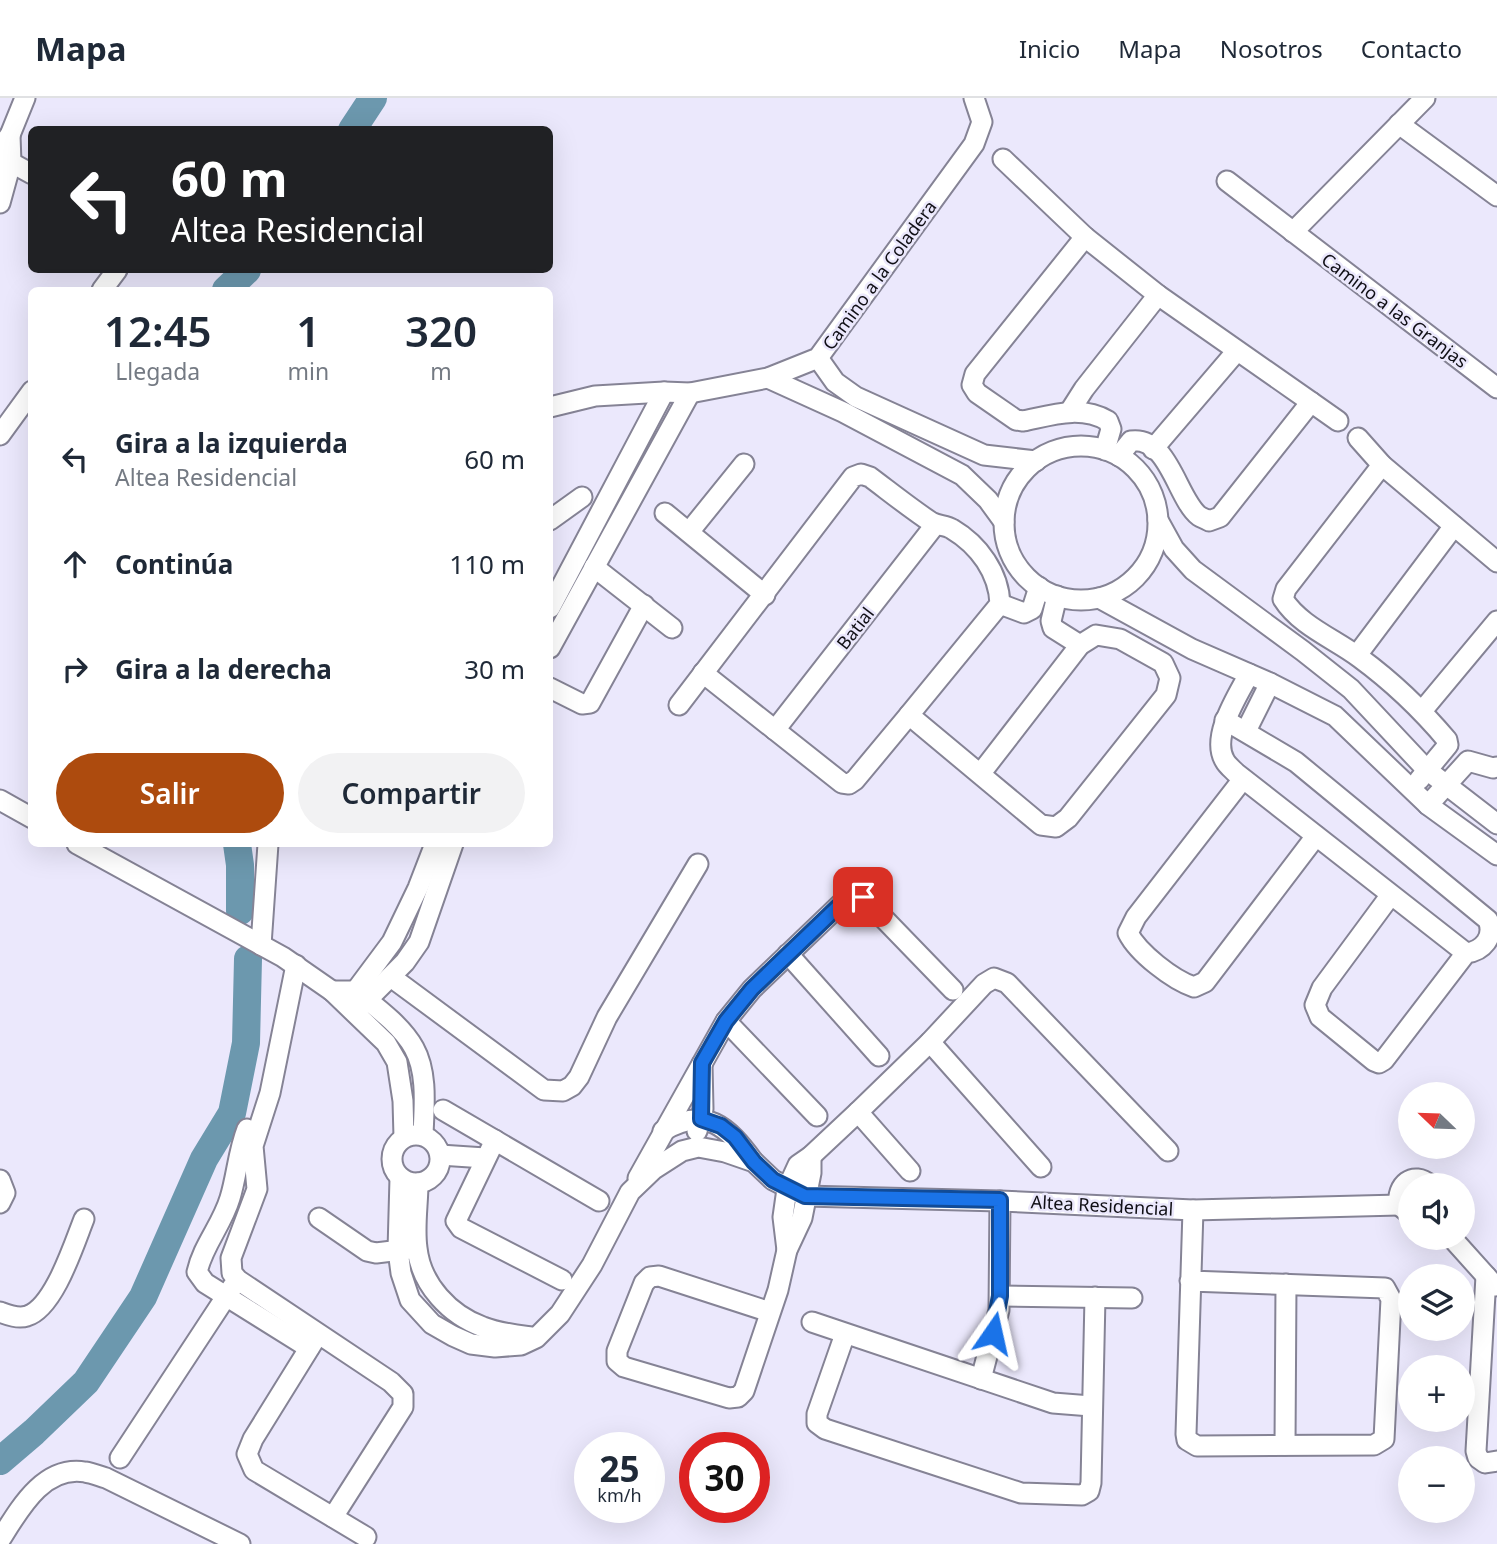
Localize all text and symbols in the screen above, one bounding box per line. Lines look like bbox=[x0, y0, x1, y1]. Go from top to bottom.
text: Mapa bbox=[35, 26, 127, 71]
text: Inicio bbox=[1019, 32, 1080, 65]
text: Mapa bbox=[1118, 32, 1182, 65]
text: Nosotros bbox=[1220, 32, 1323, 65]
text: Contacto bbox=[1361, 32, 1462, 65]
text: 60 m bbox=[171, 145, 288, 211]
icon: left bbox=[56, 154, 147, 245]
street label: Camino a la Coladera bbox=[817, 195, 941, 355]
text: Altea Residencial bbox=[171, 208, 424, 251]
street label: Camino a las Granjas bbox=[1317, 247, 1473, 373]
text: 12:45 bbox=[104, 302, 212, 359]
text: 1 bbox=[296, 302, 320, 359]
text: 320 bbox=[405, 302, 477, 359]
text: Llegada bbox=[115, 355, 200, 387]
text: min bbox=[287, 355, 329, 387]
text: m bbox=[430, 355, 452, 387]
text: Gira a la izquierda bbox=[115, 425, 348, 461]
icon: left bbox=[56, 440, 94, 478]
text: 60 m bbox=[464, 441, 525, 477]
text: Altea Residencial bbox=[115, 461, 297, 493]
icon: ahead bbox=[56, 545, 94, 583]
text: Continúa bbox=[115, 546, 233, 582]
text: 110 m bbox=[449, 546, 525, 582]
street label: Batial bbox=[831, 602, 879, 654]
icon: right bbox=[56, 650, 94, 688]
text: Gira a la derecha bbox=[115, 651, 332, 687]
text: 30 m bbox=[464, 651, 525, 687]
button: Salir bbox=[56, 753, 284, 833]
button: Compartir bbox=[298, 753, 525, 833]
pin bbox=[833, 867, 893, 927]
icon: arrive bbox=[844, 878, 882, 916]
north arrow bbox=[1398, 1082, 1475, 1158]
map controls bbox=[1398, 1082, 1475, 1523]
button: sound bbox=[1398, 1173, 1475, 1250]
street label: Altea Residencial bbox=[1030, 1189, 1174, 1221]
button: layers bbox=[1398, 1264, 1475, 1341]
position arrow bbox=[956, 1296, 1030, 1370]
button: + bbox=[1398, 1355, 1475, 1432]
speed limit sign: 30 bbox=[679, 1432, 770, 1523]
text: 25 bbox=[599, 1445, 640, 1492]
button: − bbox=[1398, 1446, 1475, 1523]
text: km/h bbox=[597, 1483, 642, 1507]

